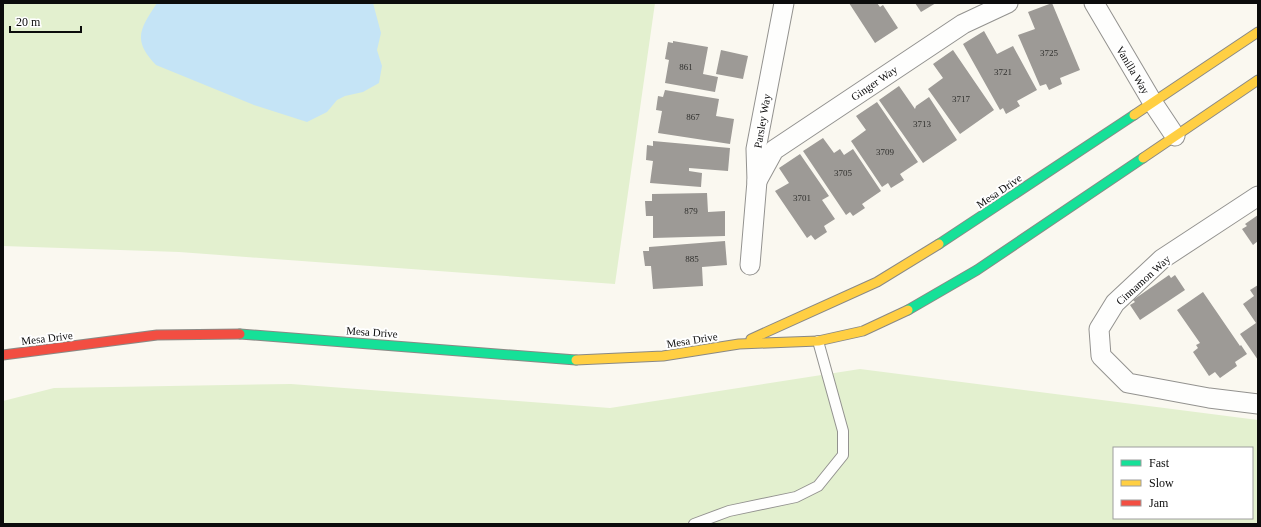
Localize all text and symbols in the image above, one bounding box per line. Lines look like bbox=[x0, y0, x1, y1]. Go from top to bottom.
scale bar bbox=[10, 8, 81, 34]
text: 20 m bbox=[16, 15, 41, 29]
street label: Vanilla Way bbox=[1114, 44, 1152, 96]
house number: 3725 bbox=[1040, 48, 1059, 58]
house number: 861 bbox=[679, 62, 693, 72]
street label: Ginger Way bbox=[849, 63, 900, 103]
house number: 3721 bbox=[994, 67, 1012, 77]
street label: Parsley Way bbox=[751, 92, 773, 149]
house number: 3717 bbox=[952, 94, 971, 104]
house number: 867 bbox=[686, 112, 700, 122]
house number: 3713 bbox=[913, 119, 932, 129]
house number: 3709 bbox=[876, 147, 895, 157]
house number: 3705 bbox=[834, 168, 853, 178]
street label: Mesa Drive bbox=[974, 172, 1024, 210]
house number: 3701 bbox=[793, 193, 811, 203]
house number: 879 bbox=[684, 206, 698, 216]
street label: Cinnamon Way bbox=[1114, 252, 1173, 307]
house number: 885 bbox=[685, 254, 699, 264]
street label: Mesa Drive bbox=[346, 324, 398, 340]
street label: Mesa Drive bbox=[21, 329, 73, 347]
street label: Mesa Drive bbox=[666, 330, 719, 350]
legend bbox=[1113, 447, 1253, 519]
text: Fast bbox=[1149, 456, 1170, 470]
text: Slow bbox=[1149, 476, 1174, 490]
text: Jam bbox=[1149, 496, 1169, 510]

